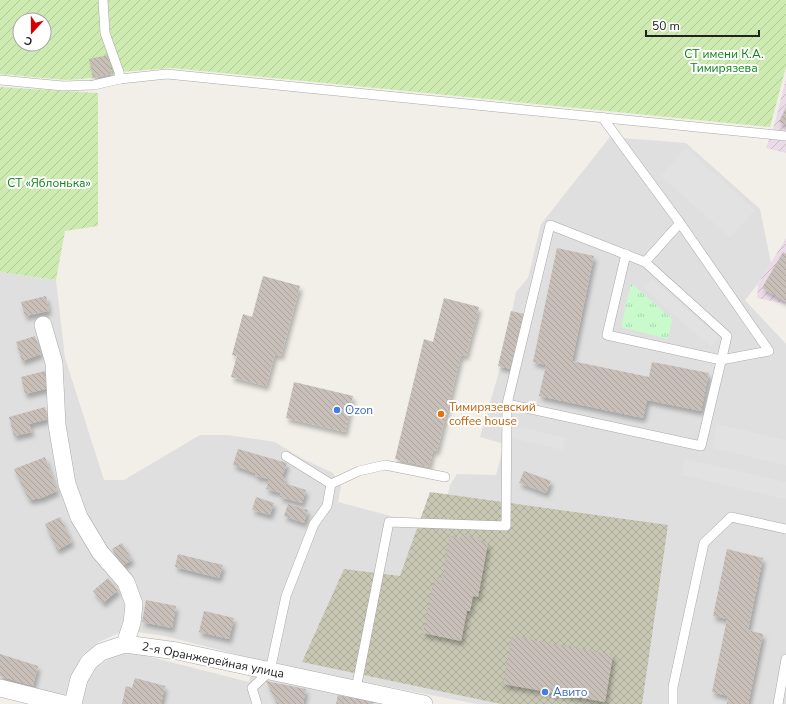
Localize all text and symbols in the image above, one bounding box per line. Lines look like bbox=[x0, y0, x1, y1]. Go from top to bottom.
north arrow bbox=[12, 12, 52, 52]
scale bar bbox=[646, 12, 759, 38]
text: 50 m bbox=[652, 18, 680, 34]
text: С bbox=[22, 32, 35, 49]
park label: СТ имени К.А. Тимирязева bbox=[684, 46, 764, 76]
park label: СТ «Яблонька» bbox=[7, 175, 91, 191]
place label: Тимирязевский coffee house bbox=[449, 399, 536, 429]
place label: Ozon bbox=[345, 402, 373, 418]
marker: Ozon bbox=[332, 405, 342, 415]
marker: Тимирязевский coffee house bbox=[436, 409, 446, 419]
street label: 2-я Оранжерейная улица bbox=[140, 638, 286, 682]
place label: Авито bbox=[553, 684, 588, 700]
marker: Авито bbox=[540, 687, 550, 697]

